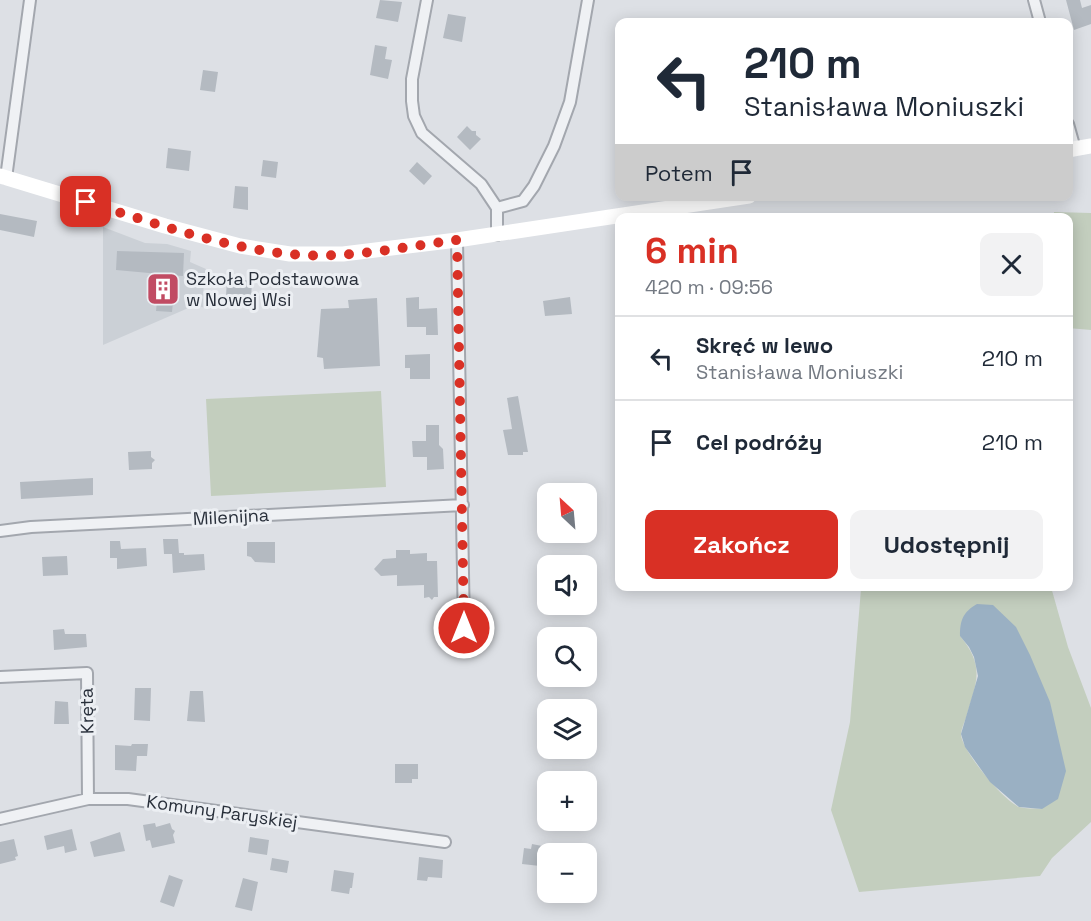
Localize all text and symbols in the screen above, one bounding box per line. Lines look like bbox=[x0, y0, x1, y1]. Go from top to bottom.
text: 210 m bbox=[744, 37, 862, 90]
icon: left bbox=[645, 42, 723, 120]
text: Stanisława Moniuszki bbox=[744, 89, 1024, 124]
icon: arrive bbox=[725, 156, 758, 189]
text: Potem bbox=[645, 159, 713, 187]
pin bbox=[60, 176, 111, 227]
icon: arrive bbox=[69, 185, 102, 218]
text: 6 min bbox=[645, 228, 739, 274]
button: close bbox=[980, 233, 1043, 296]
place label: Szkoła Podstawowa w Nowej Wsi bbox=[186, 267, 359, 311]
building icon: Szkoła Podstawowa w Nowej Wsi bbox=[145, 271, 181, 307]
text: 420 m · 09:56 bbox=[645, 274, 773, 300]
text: Skręć w lewo bbox=[696, 331, 833, 359]
icon: left bbox=[645, 342, 678, 375]
text: 210 m bbox=[982, 344, 1043, 372]
text: Stanisława Moniuszki bbox=[696, 359, 903, 385]
icon: arrive bbox=[645, 426, 678, 459]
text: Cel podróży bbox=[696, 428, 822, 456]
text: 210 m bbox=[982, 428, 1043, 456]
north arrow bbox=[537, 483, 597, 543]
map controls bbox=[537, 483, 597, 903]
street label: Milenijna bbox=[192, 503, 270, 530]
button: Zakończ bbox=[645, 510, 838, 579]
button: Udostępnij bbox=[850, 510, 1043, 579]
button: sound bbox=[537, 555, 597, 615]
position arrow bbox=[432, 596, 496, 660]
button: search bbox=[537, 627, 597, 687]
street label: Kręta bbox=[75, 688, 98, 734]
button: layers bbox=[537, 699, 597, 759]
button: + bbox=[537, 771, 597, 831]
street label: Komuny Paryskiej bbox=[145, 790, 299, 833]
button: − bbox=[537, 843, 597, 903]

